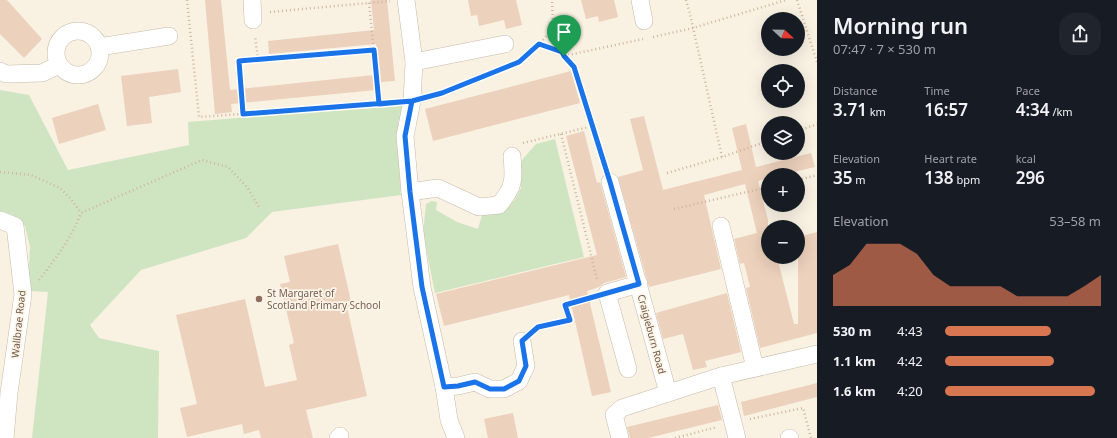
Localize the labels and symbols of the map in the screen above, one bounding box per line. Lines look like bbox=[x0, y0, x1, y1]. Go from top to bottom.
north arrow bbox=[761, 12, 805, 56]
pin bbox=[547, 15, 581, 56]
place label: St Margaret of Scotland Primary School bbox=[267, 286, 381, 312]
street label: Wallbrae Road bbox=[7, 290, 29, 358]
street label: Craigieburn Road bbox=[635, 293, 669, 375]
marker: St Margaret of Scotland Primary School bbox=[254, 294, 264, 304]

